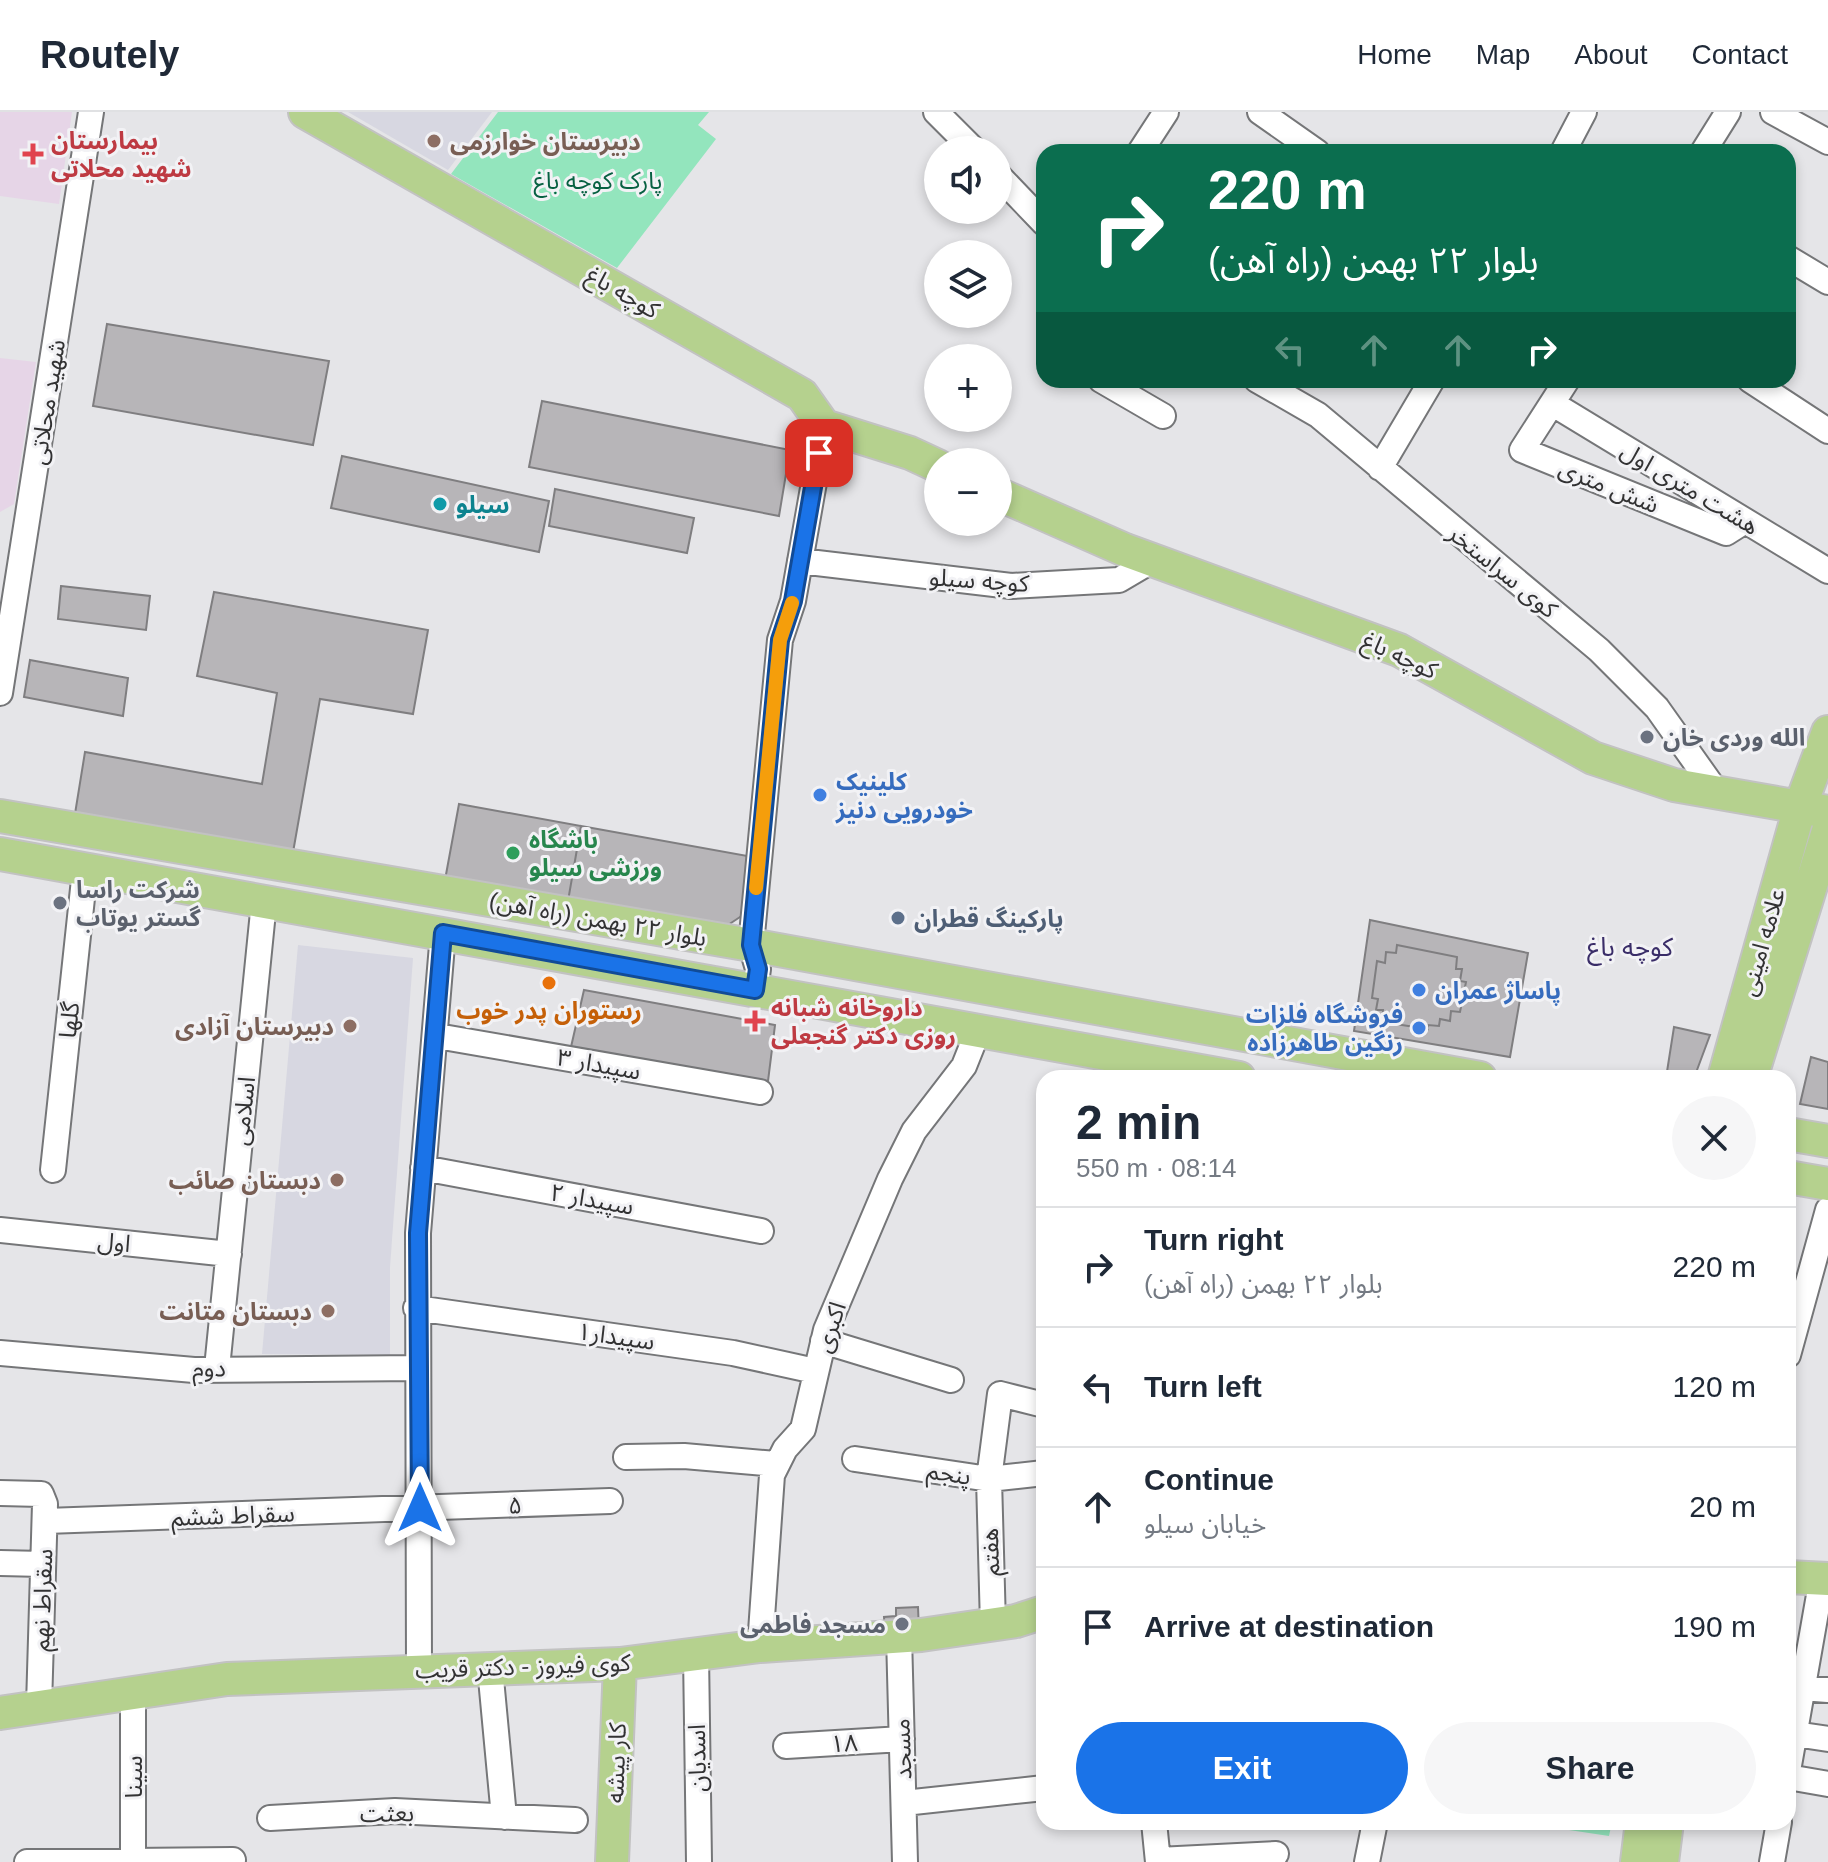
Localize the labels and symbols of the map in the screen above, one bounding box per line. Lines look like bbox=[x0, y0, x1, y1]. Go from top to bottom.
place label: بیمارستان شهید محلاتی bbox=[51, 127, 192, 183]
place label: دبیرستان خوارزمی bbox=[450, 128, 641, 156]
marker: دبیرستان خوارزمی bbox=[425, 132, 443, 150]
marker: بیمارستان شهید محلاتی bbox=[22, 143, 44, 165]
park label: پارک کوچه باغ bbox=[533, 167, 663, 198]
street label: کوچه باغ bbox=[580, 260, 665, 328]
street label: شهید محلاتی bbox=[24, 337, 70, 467]
pin bbox=[785, 419, 853, 487]
street label: هشت متری اول bbox=[1616, 436, 1764, 541]
street label: شش متری bbox=[1555, 454, 1663, 519]
place label: سیلو bbox=[456, 491, 509, 519]
marker: سیلو bbox=[431, 495, 449, 513]
street label: کوی سراستخر bbox=[1442, 518, 1564, 625]
street label: کوچه سیلو bbox=[928, 563, 1031, 599]
street label: کوچه باغ bbox=[1357, 626, 1443, 688]
place label: الله وردی خان bbox=[1663, 724, 1805, 752]
marker: الله وردی خان bbox=[1638, 728, 1656, 746]
place label: کلینیک خودرویی دنیز bbox=[835, 768, 973, 824]
marker: کلینیک خودرویی دنیز bbox=[811, 786, 829, 804]
place label: باشگاه ورزشی سیلو bbox=[529, 826, 662, 882]
marker: باشگاه ورزشی سیلو bbox=[504, 844, 522, 862]
place label: شرکت راسا گستر یوتاب bbox=[76, 876, 202, 932]
street label: علامه امینی bbox=[1734, 885, 1790, 999]
street label: بلوار ۲۲ بهمن (راه آهن) bbox=[487, 887, 709, 952]
marker: شرکت راسا گستر یوتاب bbox=[51, 894, 69, 912]
place label: پارکینگ قطران bbox=[914, 905, 1064, 934]
marker: پارکینگ قطران bbox=[889, 909, 907, 927]
district label: کوچه باغ bbox=[1587, 932, 1673, 966]
marker: رستوران پدر خوب bbox=[540, 974, 558, 992]
place label: پاساژ عمران bbox=[1435, 977, 1561, 1006]
marker: پاساژ عمران bbox=[1410, 981, 1428, 999]
place label: داروخانه شبانه روزی دکتر گنجعلی bbox=[771, 994, 956, 1050]
place label: رستوران پدر خوب bbox=[456, 997, 642, 1026]
street label: گلها bbox=[54, 999, 84, 1039]
place label: فروشگاه فلزات رنگین طاهرزاده bbox=[1246, 1001, 1403, 1057]
marker: داروخانه شبانه روزی دکتر گنجعلی bbox=[746, 1012, 764, 1030]
place label: دبیرستان آزادی bbox=[175, 1013, 334, 1041]
marker: دبیرستان آزادی bbox=[341, 1017, 359, 1035]
marker: فروشگاه فلزات رنگین طاهرزاده bbox=[1410, 1019, 1428, 1037]
street label: سپیدار ۳ bbox=[555, 1043, 643, 1087]
street label: اسلامی bbox=[226, 1075, 260, 1147]
place label: دبستان صائب bbox=[169, 1167, 321, 1195]
marker: دبستان صائب bbox=[328, 1171, 346, 1189]
street label: سپیدار ۲ bbox=[548, 1178, 636, 1222]
street label: اول bbox=[96, 1227, 132, 1258]
place label: دبستان متانت bbox=[159, 1298, 312, 1326]
street label: اکبری bbox=[809, 1298, 852, 1356]
marker: دبستان متانت bbox=[319, 1302, 337, 1320]
street label: سپیدار۱ bbox=[575, 1317, 656, 1357]
street label: دوم bbox=[192, 1354, 226, 1387]
street label: پنجم bbox=[924, 1456, 973, 1494]
position arrow bbox=[378, 1466, 462, 1550]
street label: ۵ bbox=[508, 1491, 522, 1519]
street label: سقراط ششم bbox=[171, 1499, 295, 1535]
street label: هفتم bbox=[976, 1527, 1008, 1577]
street label: سقراط نهم bbox=[27, 1548, 61, 1652]
place label: مسجد فاطمی bbox=[740, 1611, 886, 1639]
marker: مسجد فاطمی bbox=[893, 1615, 911, 1633]
street label: کوی فیروز - دکتر قریب bbox=[415, 1649, 632, 1684]
street label: مسجد bbox=[887, 1718, 917, 1780]
street label: کار پیشه bbox=[601, 1721, 633, 1804]
street label: اسدیان bbox=[683, 1724, 712, 1792]
street label: ۱۸ bbox=[830, 1729, 859, 1757]
street label: سینا bbox=[120, 1756, 147, 1798]
street label: بعثت bbox=[360, 1799, 414, 1827]

